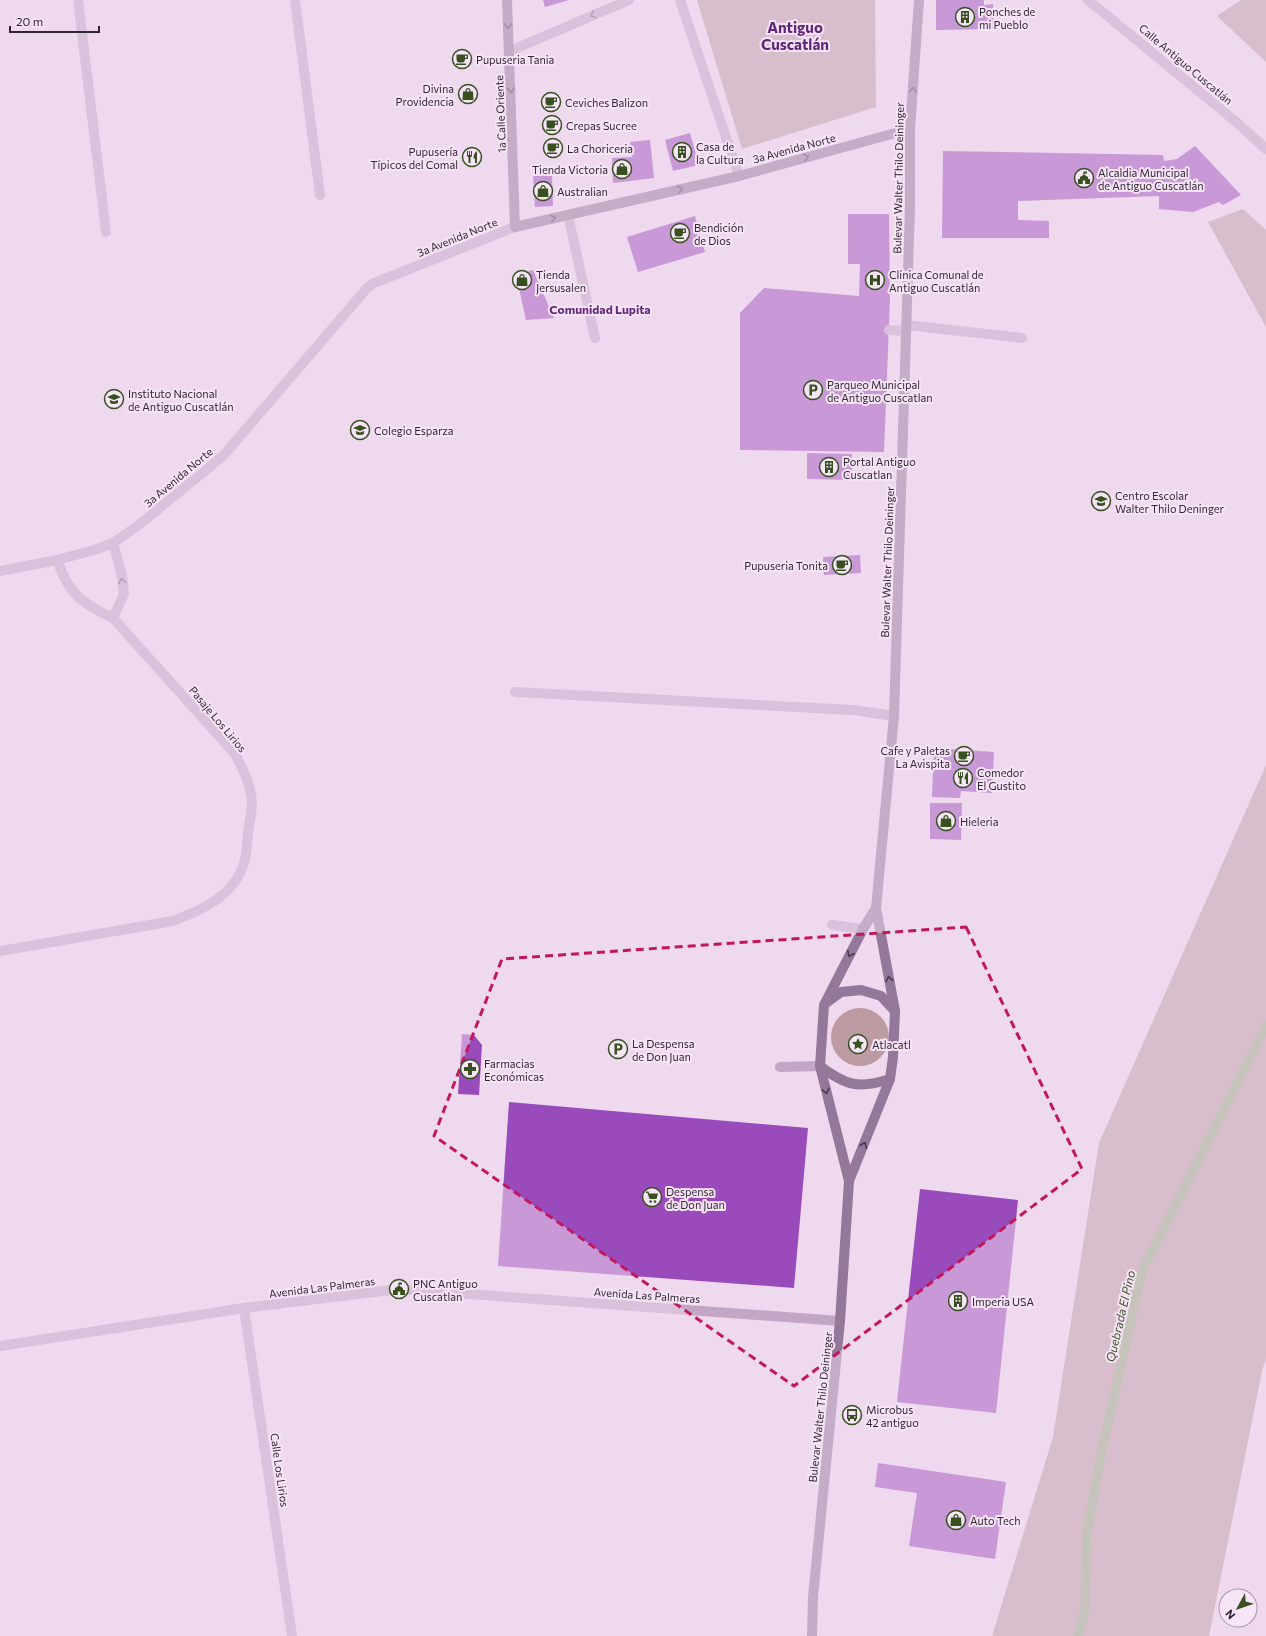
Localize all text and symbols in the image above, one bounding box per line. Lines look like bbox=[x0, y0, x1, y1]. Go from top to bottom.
place label: Ponches de mi Pueblo bbox=[979, 5, 1036, 31]
building icon: Ponches de mi Pueblo bbox=[954, 6, 976, 28]
scale bar bbox=[10, 8, 99, 34]
one-way arrow bbox=[590, 11, 597, 19]
text: 20 m bbox=[16, 14, 43, 28]
district label: Antiguo Cuscatlán bbox=[761, 18, 829, 53]
street label: Calle Antiguo Cuscatlán bbox=[1137, 21, 1235, 107]
one-way arrow bbox=[504, 23, 513, 29]
cafe icon: Pupuseria Tania bbox=[451, 48, 473, 70]
place label: Pupuseria Tania bbox=[476, 53, 554, 66]
street label: 1a Calle Oriente bbox=[492, 75, 508, 153]
place label: Divina Providencia bbox=[396, 82, 454, 108]
shop icon: Divina Providencia bbox=[457, 83, 479, 105]
one-way arrow bbox=[507, 87, 515, 93]
one-way arrow bbox=[908, 87, 917, 93]
cafe icon: Ceviches Balizon bbox=[540, 91, 562, 113]
place label: Ceviches Balizon bbox=[565, 96, 648, 109]
street label: Bulevar Walter Thilo Deininger bbox=[890, 102, 906, 254]
cafe icon: Crepas Sucree bbox=[541, 114, 563, 136]
place label: Crepas Sucree bbox=[566, 119, 637, 132]
street label: 3a Avenida Norte bbox=[751, 131, 837, 165]
cafe icon: La Choriceria bbox=[542, 137, 564, 159]
place label: Casa de la Cultura bbox=[696, 140, 744, 166]
building icon: Casa de la Cultura bbox=[671, 141, 693, 163]
place label: La Choriceria bbox=[567, 142, 633, 155]
place label: Pupusería Típicos del Comal bbox=[370, 145, 458, 171]
restaurant icon: Pupusería Típicos del Comal bbox=[461, 146, 483, 168]
one-way arrow bbox=[802, 154, 809, 162]
shop icon: Tienda Victoria bbox=[611, 158, 633, 180]
place label: Tienda Victoria bbox=[532, 163, 608, 176]
place label: Alcaldia Municipal de Antiguo Cuscatlán bbox=[1098, 166, 1203, 192]
public building icon: Alcaldia Municipal de Antiguo Cuscatlán bbox=[1073, 167, 1095, 189]
shop icon: Australian bbox=[532, 180, 554, 202]
place label: Australian bbox=[557, 185, 608, 198]
one-way arrow bbox=[676, 186, 683, 194]
street label: 3a Avenida Norte bbox=[415, 215, 499, 259]
one-way arrow bbox=[550, 215, 556, 223]
place label: Bendición de Dios bbox=[694, 221, 744, 247]
cafe icon: Bendición de Dios bbox=[669, 222, 691, 244]
place label: Tienda Jersusalen bbox=[536, 268, 586, 295]
place label: Clínica Comunal de Antiguo Cuscatlán bbox=[889, 268, 984, 294]
shop icon: Tienda Jersusalen bbox=[511, 269, 533, 291]
hospital icon: Clínica Comunal de Antiguo Cuscatlán bbox=[864, 269, 886, 291]
district label: Comunidad Lupita bbox=[549, 302, 651, 316]
place label: Parqueo Municipal de Antiguo Cuscatlan bbox=[827, 378, 933, 404]
parking icon: Parqueo Municipal de Antiguo Cuscatlan bbox=[802, 379, 824, 401]
place label: Instituto Nacional de Antiguo Cuscatlán bbox=[128, 387, 233, 413]
school or university icon: Instituto Nacional de Antiguo Cuscatlán bbox=[103, 388, 125, 410]
school or university icon: Colegio Esparza bbox=[349, 419, 371, 441]
place label: Colegio Esparza bbox=[374, 424, 454, 437]
street label: 3a Avenida Norte bbox=[141, 444, 215, 509]
place label: Portal Antiguo Cuscatlan bbox=[843, 455, 916, 481]
building icon: Portal Antiguo Cuscatlan bbox=[818, 456, 840, 478]
street label: Bulevar Walter Thilo Deininger bbox=[878, 486, 896, 638]
place label: Centro Escolar Walter Thilo Deninger bbox=[1115, 489, 1225, 515]
school or university icon: Centro Escolar Walter Thilo Deninger bbox=[1090, 490, 1112, 512]
cafe icon: Pupuseria Tonita bbox=[831, 554, 853, 576]
place label: Pupuseria Tonita bbox=[744, 559, 828, 572]
one-way arrow bbox=[118, 578, 127, 584]
street label: Pasaje Los Lirios bbox=[187, 683, 249, 755]
place label: Cafe y Paletas La Avispita bbox=[880, 744, 950, 770]
cafe icon: Cafe y Paletas La Avispita bbox=[953, 745, 975, 767]
place label: Comedor El Gustito bbox=[977, 766, 1026, 792]
restaurant icon: Comedor El Gustito bbox=[952, 767, 974, 789]
shop icon: Hieleria bbox=[935, 810, 957, 832]
place label: Hieleria bbox=[960, 815, 998, 828]
one-way arrow bbox=[847, 950, 854, 958]
one-way arrow bbox=[886, 976, 894, 982]
place icon: Atlacatl bbox=[847, 1033, 869, 1055]
place label: La Despensa de Don Juan bbox=[632, 1037, 694, 1064]
parking icon: La Despensa de Don Juan bbox=[607, 1038, 629, 1060]
place label: Atlacatl bbox=[872, 1038, 911, 1051]
place label: Farmacias Económicas bbox=[484, 1057, 544, 1083]
pharmacy icon: Farmacias Económicas bbox=[459, 1058, 481, 1080]
one-way arrow bbox=[822, 1088, 830, 1095]
one-way arrow bbox=[859, 1141, 867, 1148]
place label: Despensa de Don Juan bbox=[666, 1185, 725, 1212]
supermarket icon: Despensa de Don Juan bbox=[641, 1186, 663, 1208]
water label: Quebrada El Pino bbox=[1103, 1269, 1137, 1363]
street label: Avenida Las Palmeras bbox=[268, 1274, 376, 1300]
place label: PNC Antiguo Cuscatlan bbox=[413, 1277, 478, 1303]
public building icon: PNC Antiguo Cuscatlan bbox=[388, 1278, 410, 1300]
street label: Avenida Las Palmeras bbox=[593, 1285, 701, 1305]
building icon: Imperia USA bbox=[947, 1290, 969, 1312]
place label: Imperia USA bbox=[972, 1295, 1035, 1308]
street label: Bulevar Walter Thilo Deininger bbox=[806, 1330, 834, 1483]
place label: Microbus 42 antiguo bbox=[866, 1403, 919, 1429]
bus stop icon: Microbus 42 antiguo bbox=[841, 1404, 863, 1426]
street label: Calle Los Lirios bbox=[268, 1432, 292, 1508]
shop icon: Auto Tech bbox=[945, 1509, 967, 1531]
place label: Auto Tech bbox=[970, 1514, 1020, 1527]
north arrow bbox=[1218, 1588, 1258, 1628]
text: N bbox=[1222, 1607, 1238, 1622]

